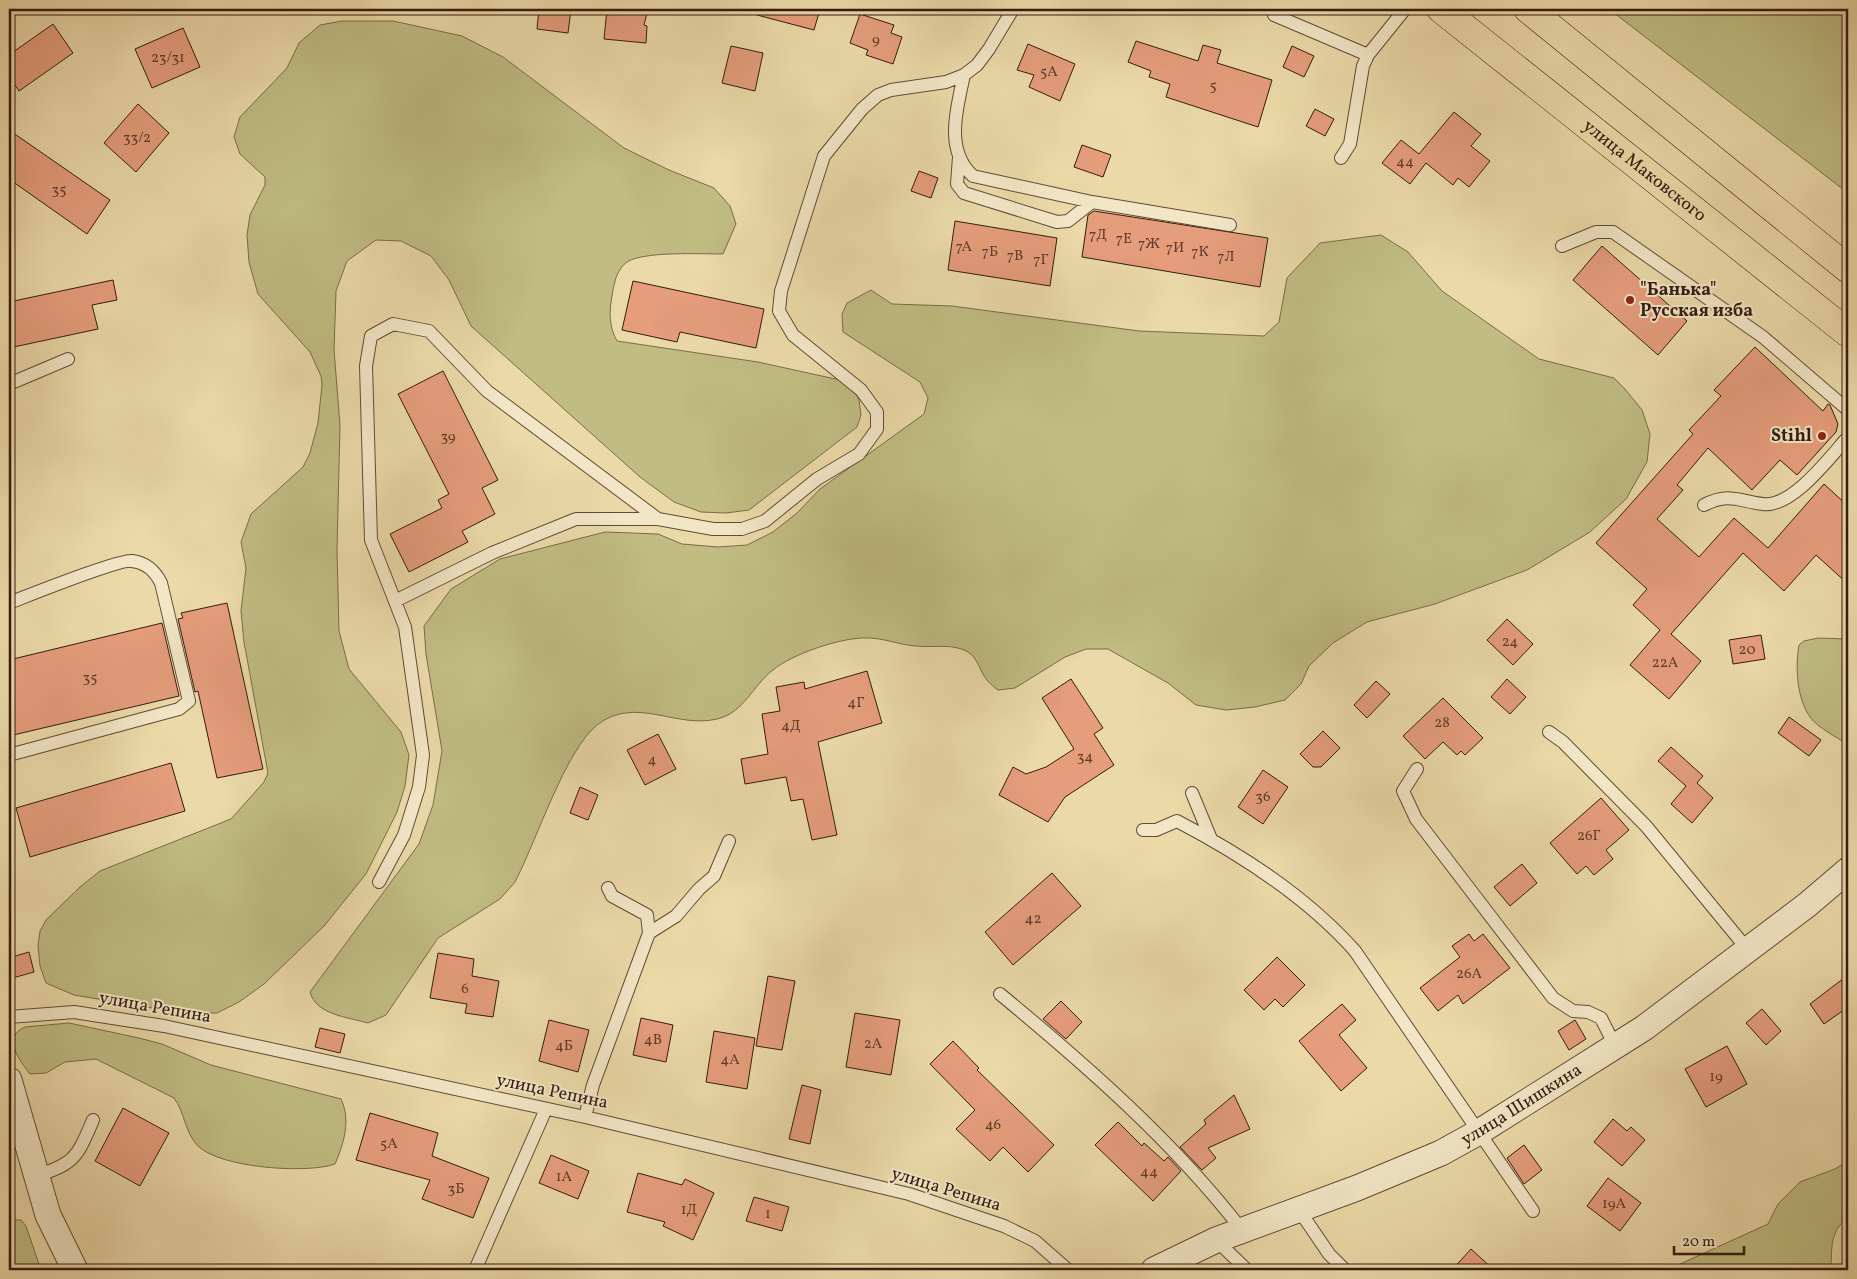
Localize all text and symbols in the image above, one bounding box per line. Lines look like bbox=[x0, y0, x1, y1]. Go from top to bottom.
house number: 9 bbox=[872, 30, 880, 51]
house number: 23/31 bbox=[151, 48, 185, 69]
house number: 5А bbox=[1040, 62, 1058, 83]
house number: 5 bbox=[1209, 76, 1217, 97]
street label: улица Маковского bbox=[1577, 114, 1712, 228]
house number: 33/2 bbox=[123, 128, 151, 149]
house number: 44 bbox=[1396, 152, 1414, 173]
house number: 35 bbox=[52, 180, 66, 201]
house number: 7Д bbox=[1089, 225, 1107, 246]
house number: 7Е bbox=[1116, 229, 1132, 250]
house number: 7Ж bbox=[1138, 234, 1160, 255]
house number: 7А bbox=[956, 237, 973, 258]
house number: 7И bbox=[1166, 238, 1184, 259]
house number: 7Б bbox=[982, 242, 998, 263]
house number: 7К bbox=[1191, 242, 1209, 263]
house number: 7В bbox=[1007, 246, 1023, 267]
house number: 7Л bbox=[1217, 247, 1235, 268]
house number: 7Г bbox=[1033, 250, 1049, 271]
place label: "Банька" Русская изба bbox=[1640, 278, 1753, 324]
marker: "Банька" Русская изба bbox=[1624, 294, 1636, 306]
place label: Stihl bbox=[1771, 424, 1812, 449]
house number: 39 bbox=[440, 427, 456, 448]
marker: Stihl bbox=[1816, 430, 1828, 442]
house number: 24 bbox=[1502, 632, 1518, 653]
house number: 20 bbox=[1739, 640, 1755, 661]
house number: 22А bbox=[1652, 653, 1679, 674]
house number: 35 bbox=[83, 668, 97, 689]
house number: 4Г bbox=[847, 693, 865, 714]
house number: 28 bbox=[1434, 713, 1450, 734]
house number: 4Д bbox=[781, 716, 801, 737]
house number: 34 bbox=[1077, 747, 1093, 768]
house number: 4 bbox=[648, 750, 657, 771]
house number: 36 bbox=[1255, 787, 1271, 808]
house number: 26Г bbox=[1577, 826, 1601, 847]
house number: 42 bbox=[1024, 909, 1042, 930]
house number: 26А bbox=[1456, 964, 1483, 985]
house number: 6 bbox=[461, 979, 469, 1000]
street label: улица Репина bbox=[97, 986, 213, 1030]
house number: 4В bbox=[644, 1030, 662, 1051]
house number: 2А bbox=[864, 1034, 883, 1055]
house number: 4Б bbox=[555, 1036, 573, 1057]
house number: 4А bbox=[720, 1050, 740, 1071]
street label: улица Шишкина bbox=[1457, 1058, 1587, 1152]
house number: 19 bbox=[1709, 1067, 1723, 1088]
street label: улица Репина bbox=[494, 1068, 610, 1116]
house number: 46 bbox=[985, 1115, 1001, 1136]
house number: 5А bbox=[380, 1134, 398, 1155]
street label: улица Репина bbox=[888, 1161, 1004, 1219]
house number: 44 bbox=[1140, 1162, 1158, 1183]
house number: 1А bbox=[556, 1167, 573, 1188]
house number: 3Б bbox=[448, 1179, 464, 1200]
house number: 19А bbox=[1602, 1194, 1627, 1215]
house number: 1Д bbox=[681, 1200, 697, 1221]
house number: 1 bbox=[765, 1204, 771, 1225]
scale bar bbox=[1674, 1224, 1744, 1256]
text: 20 m bbox=[1682, 1232, 1715, 1253]

